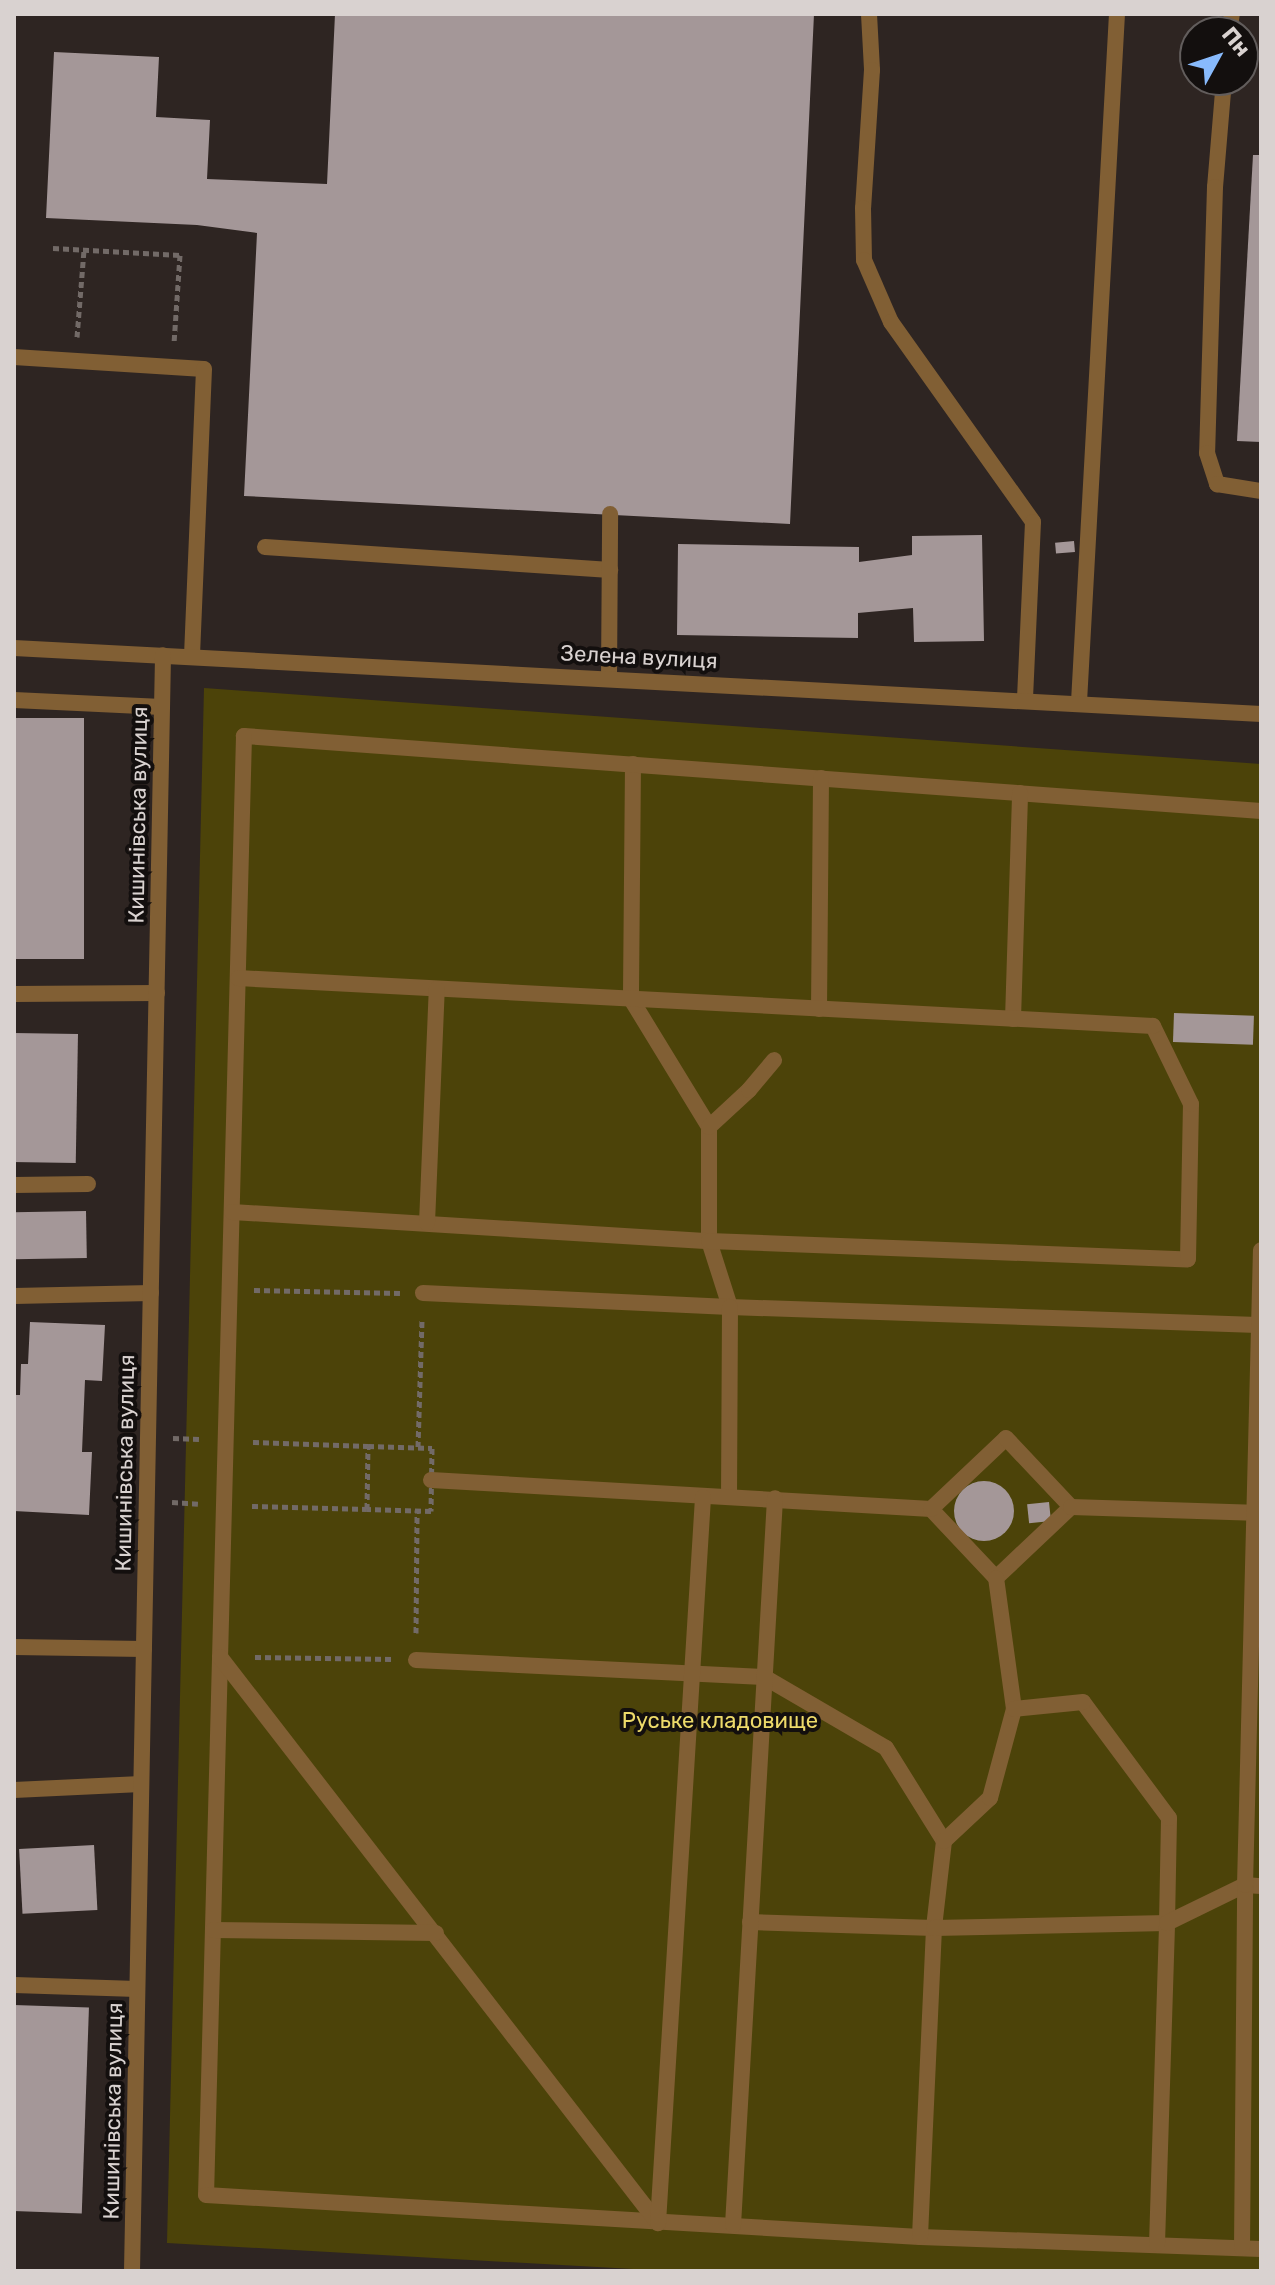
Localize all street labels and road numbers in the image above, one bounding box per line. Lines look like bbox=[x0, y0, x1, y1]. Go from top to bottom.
street label: Зелена вулиця bbox=[560, 640, 718, 674]
street label: Кишинівська вулиця bbox=[123, 706, 153, 924]
street label: Кишинівська вулиця bbox=[110, 1354, 140, 1572]
street label: Кишинівська вулиця bbox=[98, 2002, 128, 2220]

